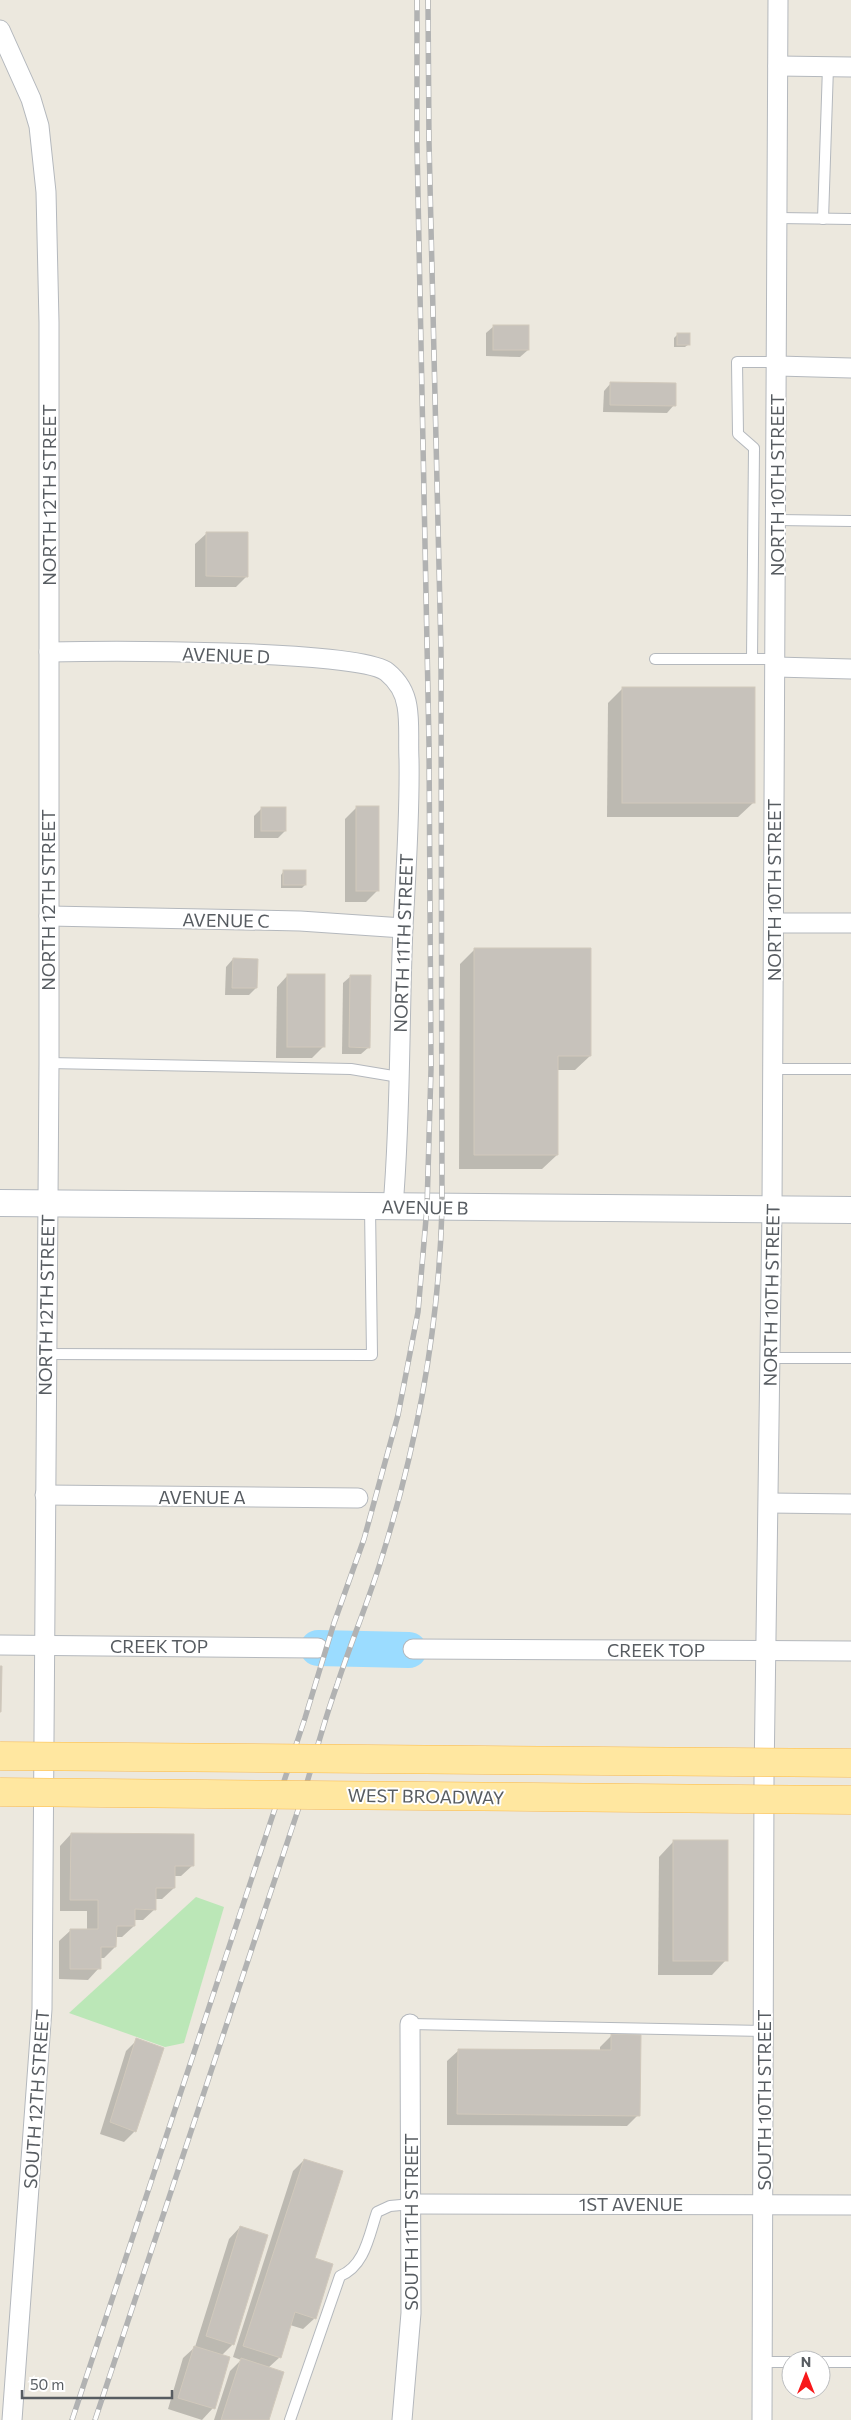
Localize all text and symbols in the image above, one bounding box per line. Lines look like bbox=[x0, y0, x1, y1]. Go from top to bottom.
street label: NORTH 10TH STREET bbox=[766, 394, 788, 576]
street label: NORTH 12TH STREET bbox=[38, 404, 60, 586]
street label: AVENUE D bbox=[182, 642, 270, 668]
street label: NORTH 10TH STREET bbox=[763, 799, 785, 981]
street label: NORTH 12TH STREET bbox=[37, 809, 59, 991]
street label: NORTH 11TH STREET bbox=[389, 853, 417, 1033]
street label: AVENUE C bbox=[182, 908, 270, 932]
street label: AVENUE B bbox=[382, 1195, 468, 1219]
street label: NORTH 10TH STREET bbox=[758, 1204, 784, 1386]
street label: NORTH 12TH STREET bbox=[33, 1214, 59, 1396]
street label: AVENUE A bbox=[158, 1486, 246, 1508]
street label: CREEK TOP bbox=[110, 1635, 208, 1657]
street label: CREEK TOP bbox=[607, 1639, 705, 1661]
street label: WEST BROADWAY bbox=[347, 1784, 505, 1808]
street label: SOUTH 12TH STREET bbox=[19, 2009, 53, 2189]
street label: SOUTH 10TH STREET bbox=[753, 2009, 775, 2191]
street label: SOUTH 11TH STREET bbox=[400, 2133, 422, 2311]
street label: 1ST AVENUE bbox=[579, 2193, 683, 2215]
north arrow bbox=[781, 2350, 831, 2400]
text: N bbox=[801, 2353, 811, 2370]
scale bar bbox=[22, 2368, 172, 2400]
text: 50 m bbox=[30, 2375, 64, 2393]

